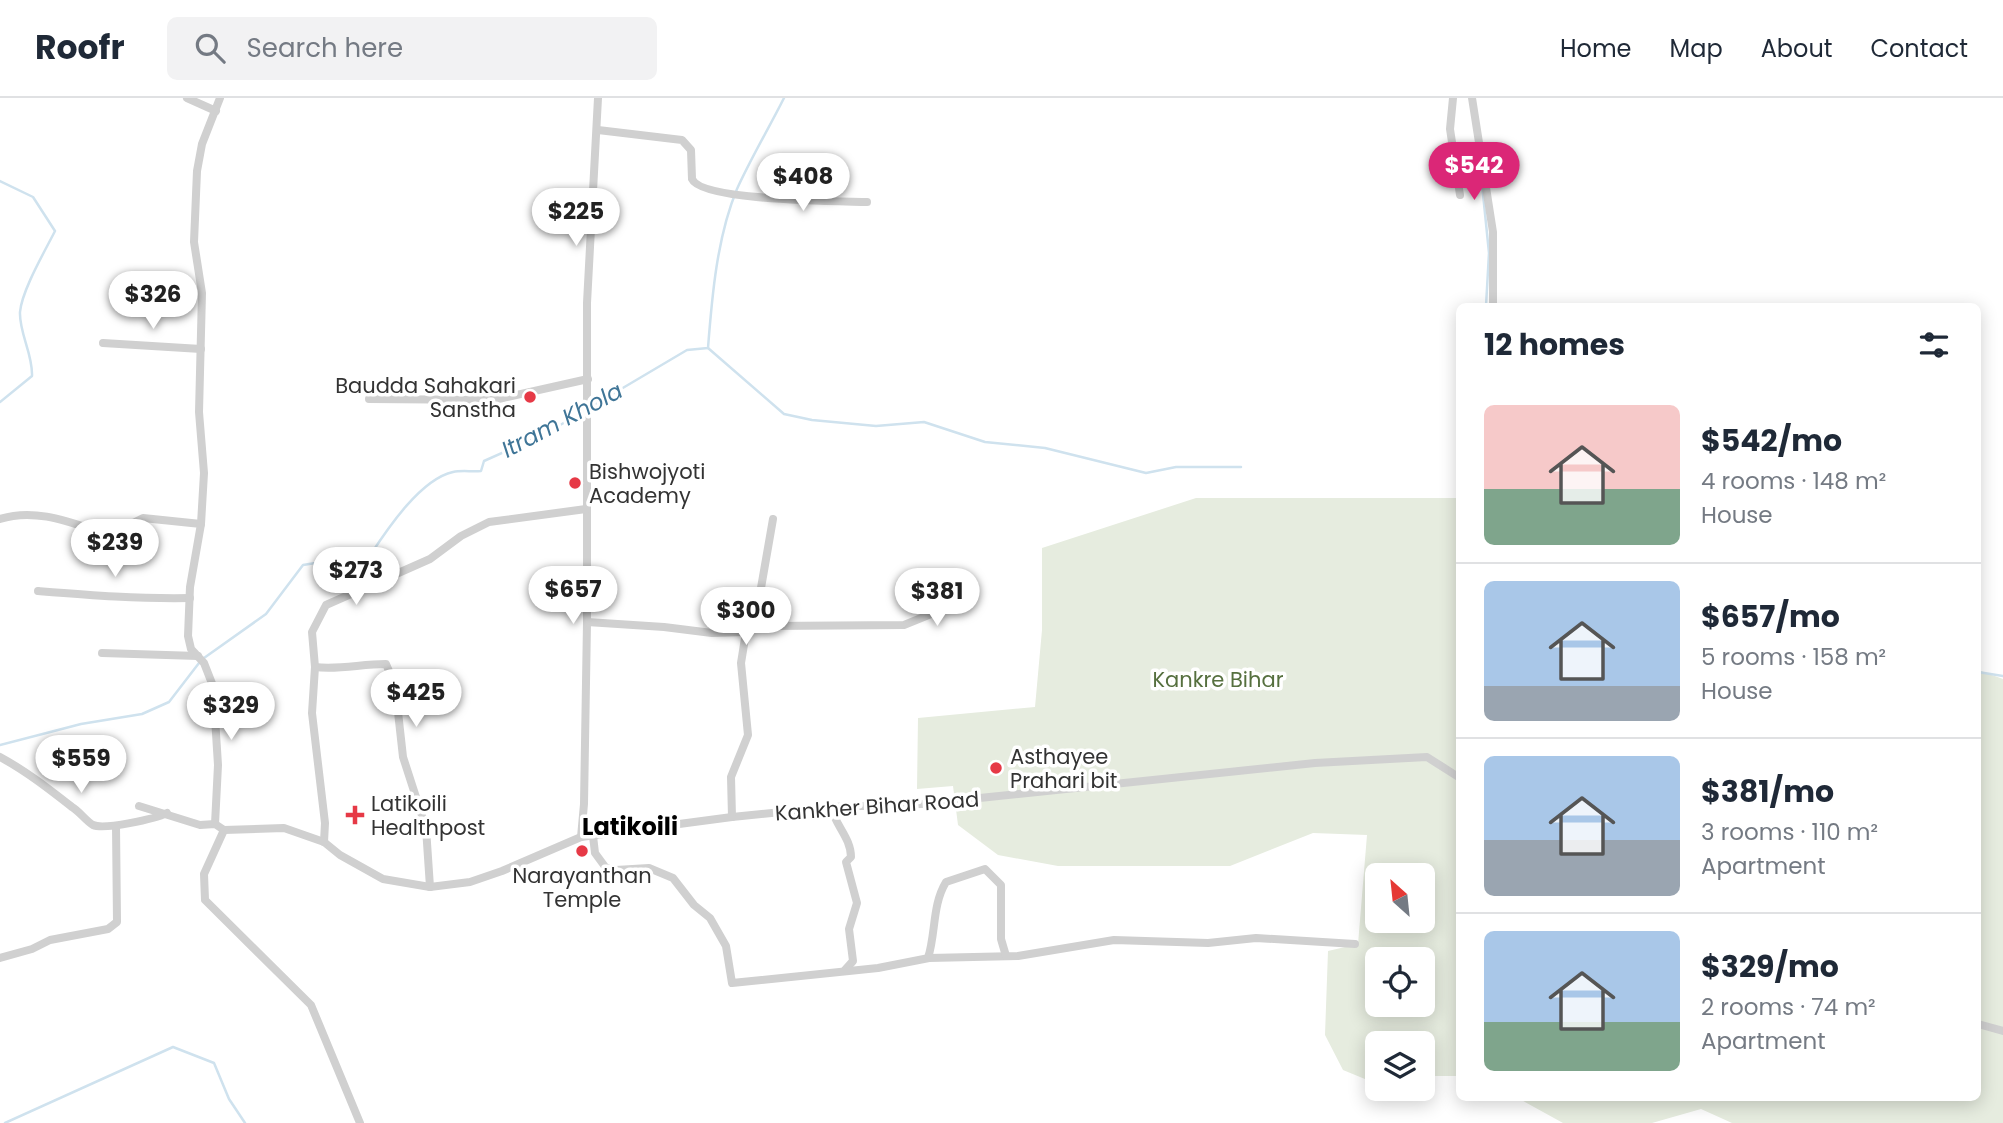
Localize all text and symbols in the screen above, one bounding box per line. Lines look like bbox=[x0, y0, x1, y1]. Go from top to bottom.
search box bbox=[167, 17, 657, 80]
text: Roofr bbox=[35, 24, 125, 71]
icon: search bbox=[191, 29, 229, 67]
text: Search here bbox=[247, 30, 403, 66]
text: Home bbox=[1560, 32, 1632, 65]
text: Map bbox=[1670, 32, 1723, 65]
text: About bbox=[1761, 32, 1832, 65]
text: Contact bbox=[1870, 32, 1968, 65]
pin: $542 bbox=[1433, 142, 1515, 202]
text: $542 bbox=[1445, 149, 1503, 181]
pin: $408 bbox=[762, 153, 844, 213]
text: $408 bbox=[773, 160, 833, 192]
pin: $225 bbox=[535, 188, 617, 248]
text: $225 bbox=[548, 195, 604, 227]
pin: $326 bbox=[112, 272, 194, 331]
text: $326 bbox=[125, 278, 181, 310]
text: 12 homes bbox=[1484, 323, 1625, 366]
icon: filters bbox=[1915, 326, 1953, 364]
place label: Baudda Sahakari Sanstha bbox=[335, 371, 516, 424]
water label: Itram Khola bbox=[496, 375, 628, 465]
marker: Baudda Sahakari Sanstha bbox=[522, 389, 538, 405]
text: $542/mo bbox=[1701, 419, 1842, 462]
icon: home bbox=[1540, 433, 1624, 517]
place label: Bishwojyoti Academy bbox=[589, 457, 705, 510]
text: 4 rooms · 148 m² bbox=[1701, 465, 1886, 497]
marker: Bishwojyoti Academy bbox=[567, 475, 583, 491]
text: House bbox=[1701, 499, 1773, 531]
pin: $239 bbox=[74, 519, 156, 579]
text: $239 bbox=[87, 526, 143, 558]
pin: $273 bbox=[315, 547, 397, 607]
text: $273 bbox=[329, 554, 383, 586]
pin: $657 bbox=[532, 566, 614, 626]
pin: $381 bbox=[896, 568, 978, 628]
text: $657 bbox=[544, 573, 602, 605]
text: $381 bbox=[911, 575, 963, 607]
pin: $300 bbox=[705, 588, 787, 647]
text: $300 bbox=[716, 594, 776, 626]
text: $657/mo bbox=[1701, 595, 1840, 638]
icon: home bbox=[1540, 609, 1624, 693]
text: 5 rooms · 158 m² bbox=[1701, 641, 1886, 673]
park label: Kankre Bihar bbox=[1153, 665, 1284, 694]
pin: $425 bbox=[375, 670, 457, 729]
text: House bbox=[1701, 675, 1773, 707]
text: $425 bbox=[387, 676, 445, 708]
pin: $329 bbox=[190, 682, 272, 742]
text: $329 bbox=[203, 689, 259, 721]
pin: $559 bbox=[40, 736, 122, 795]
text: $559 bbox=[51, 742, 111, 774]
place label: Asthayee Prahari bit bbox=[1010, 742, 1117, 795]
marker: Asthayee Prahari bit bbox=[988, 760, 1004, 776]
text: $381/mo bbox=[1701, 770, 1834, 813]
street label: Kankher Bihar Road bbox=[774, 784, 980, 828]
icon: home bbox=[1540, 784, 1624, 868]
place label: Latikoili Healthpost bbox=[371, 789, 485, 842]
marker: Latikoili Healthpost bbox=[345, 805, 365, 825]
district label: Latikoili bbox=[582, 810, 678, 843]
text: 3 rooms · 110 m² bbox=[1701, 816, 1878, 848]
marker: Narayanthan Temple bbox=[574, 843, 590, 859]
text: Apartment bbox=[1701, 850, 1826, 882]
place label: Narayanthan Temple bbox=[512, 861, 652, 914]
north arrow bbox=[1365, 863, 1435, 933]
map controls bbox=[1365, 863, 1435, 1101]
text: $329/mo bbox=[1701, 945, 1839, 988]
button: locate bbox=[1365, 947, 1435, 1017]
icon: home bbox=[1540, 959, 1624, 1043]
text: 2 rooms · 74 m² bbox=[1701, 991, 1876, 1023]
text: Apartment bbox=[1701, 1025, 1826, 1057]
button: layers bbox=[1365, 1031, 1435, 1101]

